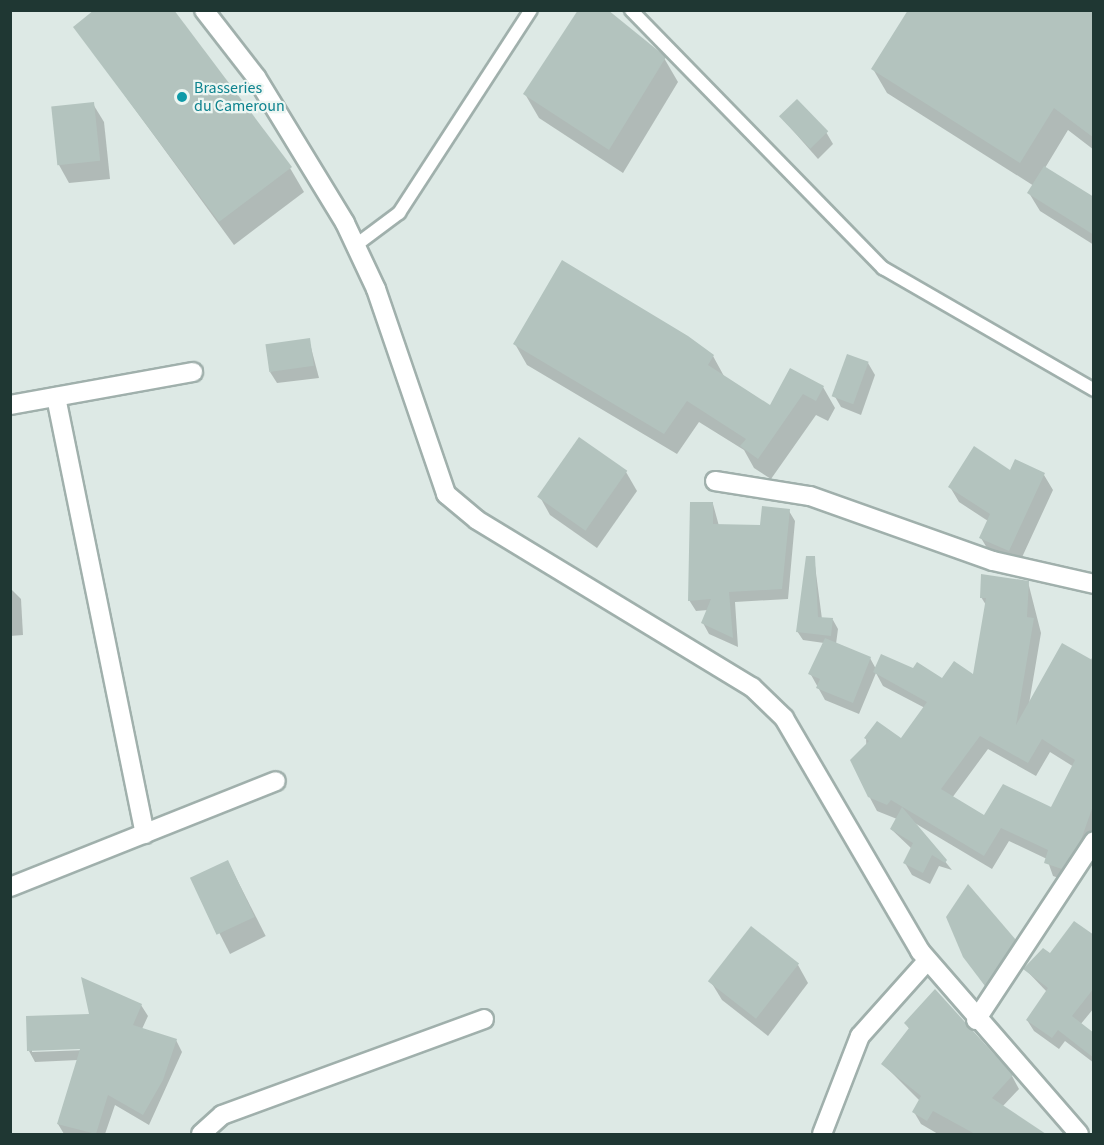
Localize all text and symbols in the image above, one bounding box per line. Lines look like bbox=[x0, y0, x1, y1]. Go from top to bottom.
place label: Brasseries du Cameroun bbox=[194, 78, 285, 116]
marker: Brasseries du Cameroun bbox=[175, 90, 189, 104]

